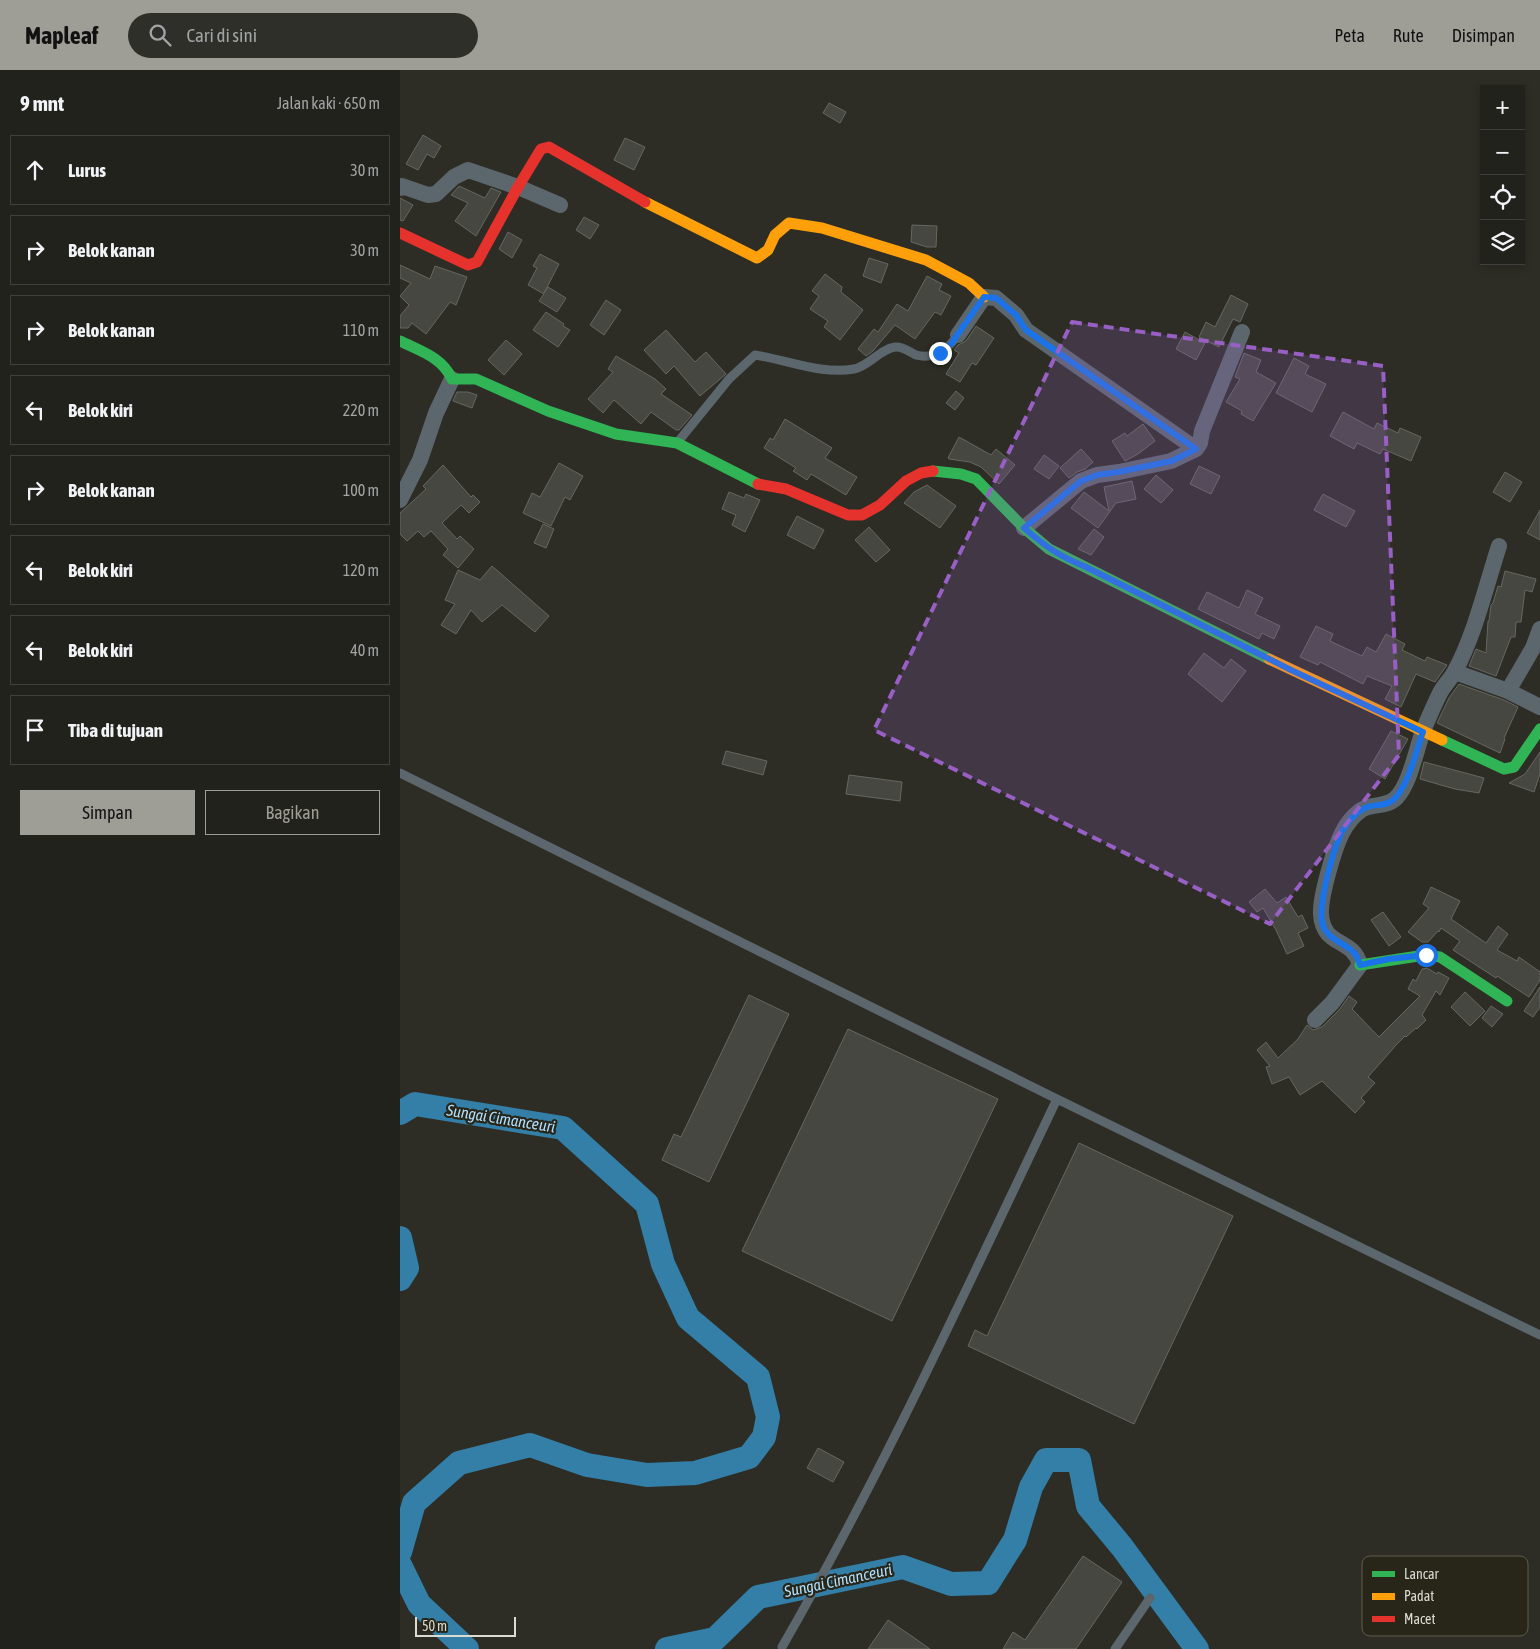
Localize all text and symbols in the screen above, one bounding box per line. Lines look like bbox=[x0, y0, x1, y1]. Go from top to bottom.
search box bbox=[128, 13, 478, 58]
icon: search bbox=[146, 21, 174, 49]
text: Mapleaf bbox=[25, 22, 98, 49]
text: Cari di sini bbox=[186, 24, 257, 46]
text: Peta bbox=[1334, 25, 1365, 46]
text: Rute bbox=[1393, 25, 1424, 46]
text: Disimpan bbox=[1452, 25, 1515, 46]
map controls bbox=[1480, 85, 1525, 265]
button: + bbox=[1480, 85, 1525, 130]
text: 9 mnt bbox=[20, 91, 64, 115]
text: Jalan kaki · 650 m bbox=[277, 94, 380, 112]
button: − bbox=[1480, 130, 1525, 175]
icon: ahead bbox=[21, 156, 49, 184]
text: Lurus bbox=[68, 159, 106, 181]
text: 30 m bbox=[350, 161, 379, 179]
button: locate bbox=[1480, 175, 1525, 220]
button: layers bbox=[1480, 220, 1525, 265]
icon: right bbox=[21, 236, 49, 264]
text: Belok kanan bbox=[68, 239, 155, 261]
text: 30 m bbox=[350, 241, 379, 259]
icon: right bbox=[21, 316, 49, 344]
text: Belok kanan bbox=[68, 319, 155, 341]
text: 110 m bbox=[343, 321, 379, 339]
route end bbox=[929, 342, 952, 365]
icon: left bbox=[21, 396, 49, 424]
text: Belok kiri bbox=[68, 399, 133, 421]
text: 220 m bbox=[343, 401, 379, 419]
icon: right bbox=[21, 476, 49, 504]
text: Belok kanan bbox=[68, 479, 155, 501]
text: 100 m bbox=[343, 481, 379, 499]
icon: left bbox=[21, 556, 49, 584]
text: Belok kiri bbox=[68, 559, 133, 581]
text: 120 m bbox=[343, 561, 379, 579]
icon: left bbox=[21, 636, 49, 664]
text: Belok kiri bbox=[68, 639, 133, 661]
text: 40 m bbox=[350, 641, 379, 659]
icon: arrive bbox=[21, 716, 49, 744]
text: Tiba di tujuan bbox=[68, 719, 163, 741]
button: Simpan bbox=[20, 790, 195, 835]
button: Bagikan bbox=[205, 790, 380, 835]
route start bbox=[1415, 944, 1438, 967]
water label: Sungai Cimanceuri bbox=[444, 1100, 557, 1137]
legend bbox=[1362, 1556, 1528, 1636]
water label: Sungai Cimanceuri bbox=[782, 1560, 894, 1601]
text: Lancar bbox=[1404, 1566, 1439, 1582]
text: Padat bbox=[1404, 1588, 1434, 1604]
text: Macet bbox=[1404, 1611, 1435, 1627]
scale bar bbox=[415, 1614, 516, 1637]
text: 50 m bbox=[422, 1618, 447, 1634]

